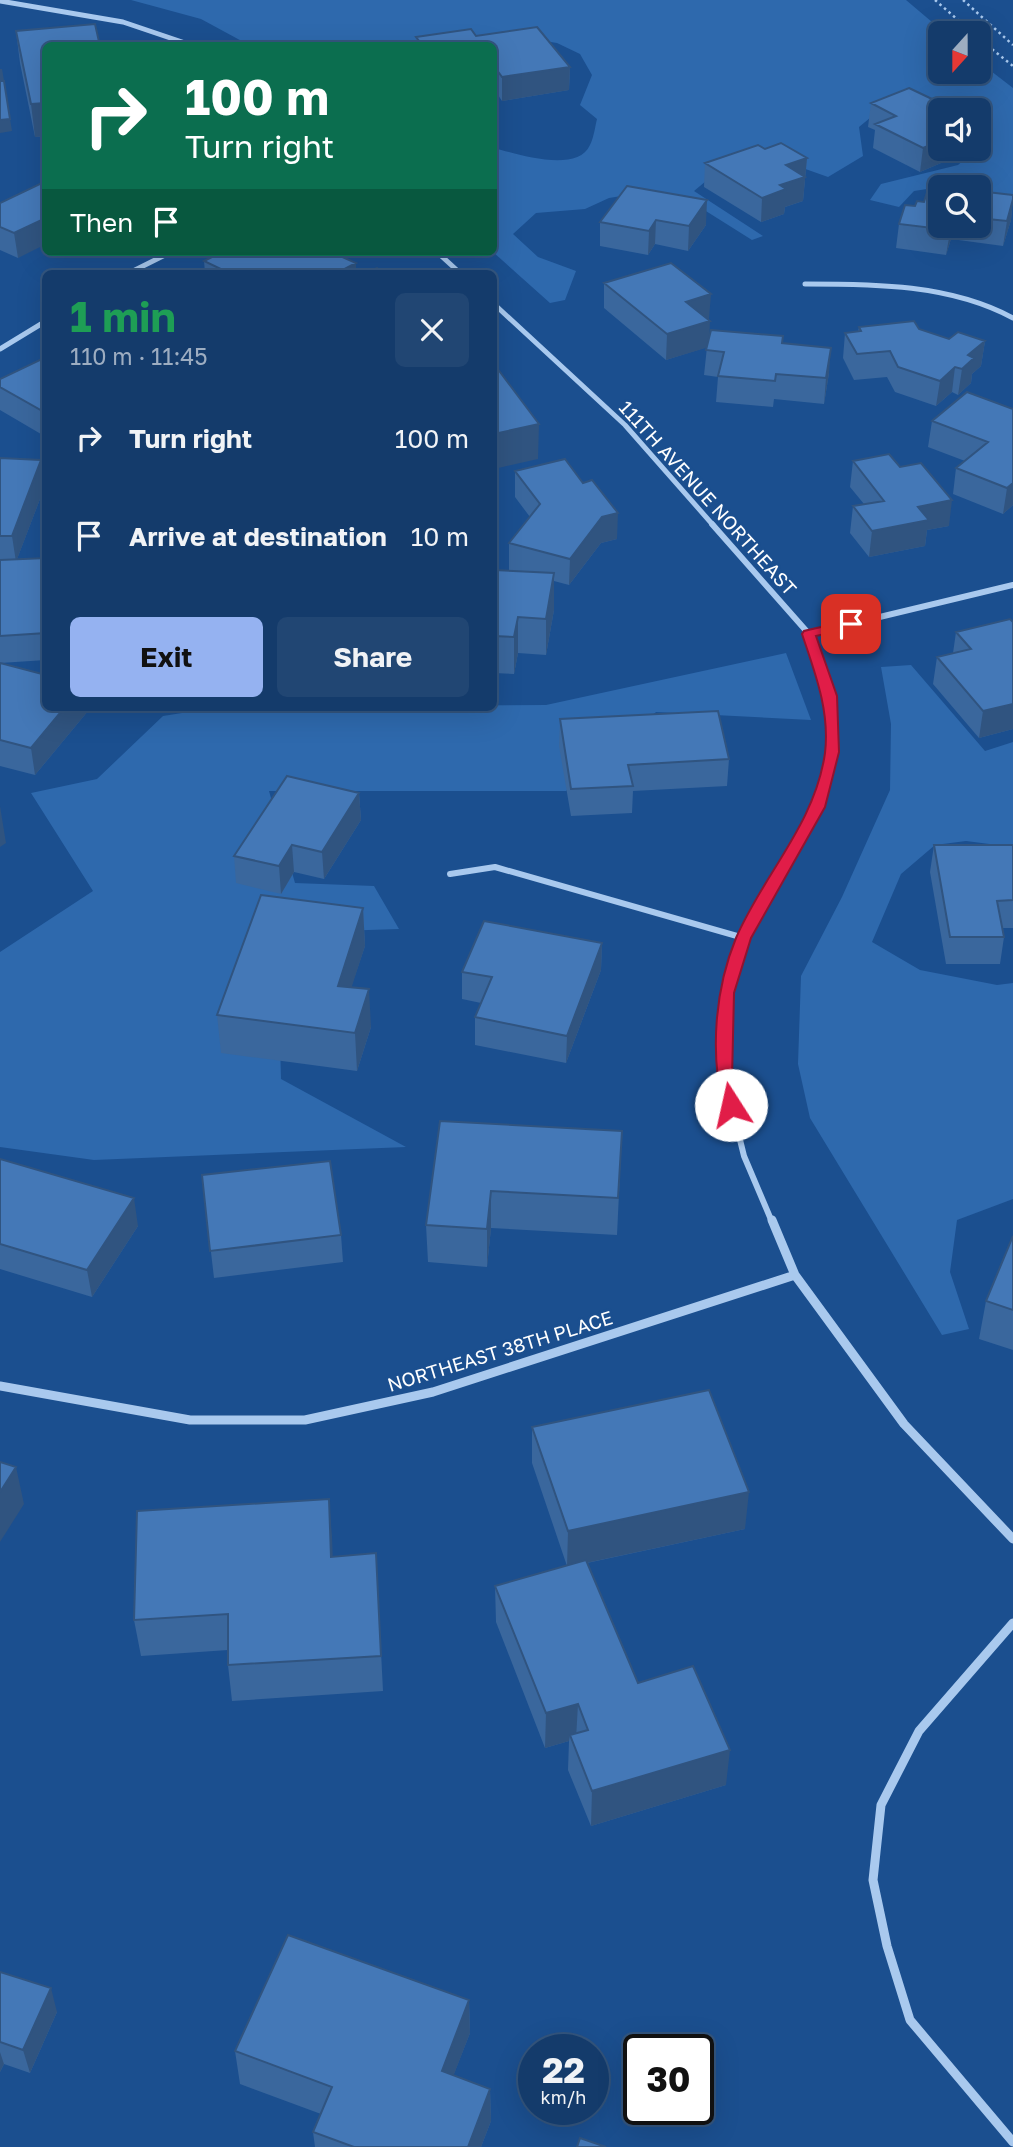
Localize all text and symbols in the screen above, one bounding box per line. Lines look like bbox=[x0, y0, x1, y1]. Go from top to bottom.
north arrow bbox=[928, 21, 990, 84]
map controls bbox=[928, 21, 991, 238]
text: 100 m bbox=[185, 67, 329, 126]
icon: right bbox=[70, 70, 161, 161]
button: sound bbox=[928, 98, 991, 161]
text: Turn right bbox=[185, 127, 334, 165]
button: search bbox=[928, 175, 991, 238]
icon: arrive bbox=[147, 203, 185, 241]
text: Then bbox=[70, 207, 133, 238]
text: 1 min bbox=[70, 291, 176, 341]
button: close bbox=[395, 293, 469, 367]
text: 110 m · 11:45 bbox=[70, 342, 208, 370]
street label: 111TH AVENUE NORTHEAST bbox=[615, 396, 802, 600]
icon: right bbox=[70, 419, 108, 457]
text: Turn right bbox=[129, 423, 252, 454]
text: 100 m bbox=[395, 423, 469, 454]
icon: arrive bbox=[70, 517, 108, 555]
text: Arrive at destination bbox=[129, 521, 387, 552]
text: 10 m bbox=[411, 521, 469, 552]
pin bbox=[821, 594, 881, 654]
icon: arrive bbox=[832, 605, 870, 643]
button: Exit bbox=[70, 617, 263, 697]
button: Share bbox=[277, 617, 469, 697]
position arrow bbox=[694, 1068, 768, 1142]
street label: NORTHEAST 38TH PLACE bbox=[384, 1305, 615, 1396]
speed limit sign: 30 bbox=[623, 2034, 714, 2125]
text: 22 bbox=[542, 2049, 585, 2091]
text: km/h bbox=[541, 2086, 586, 2108]

